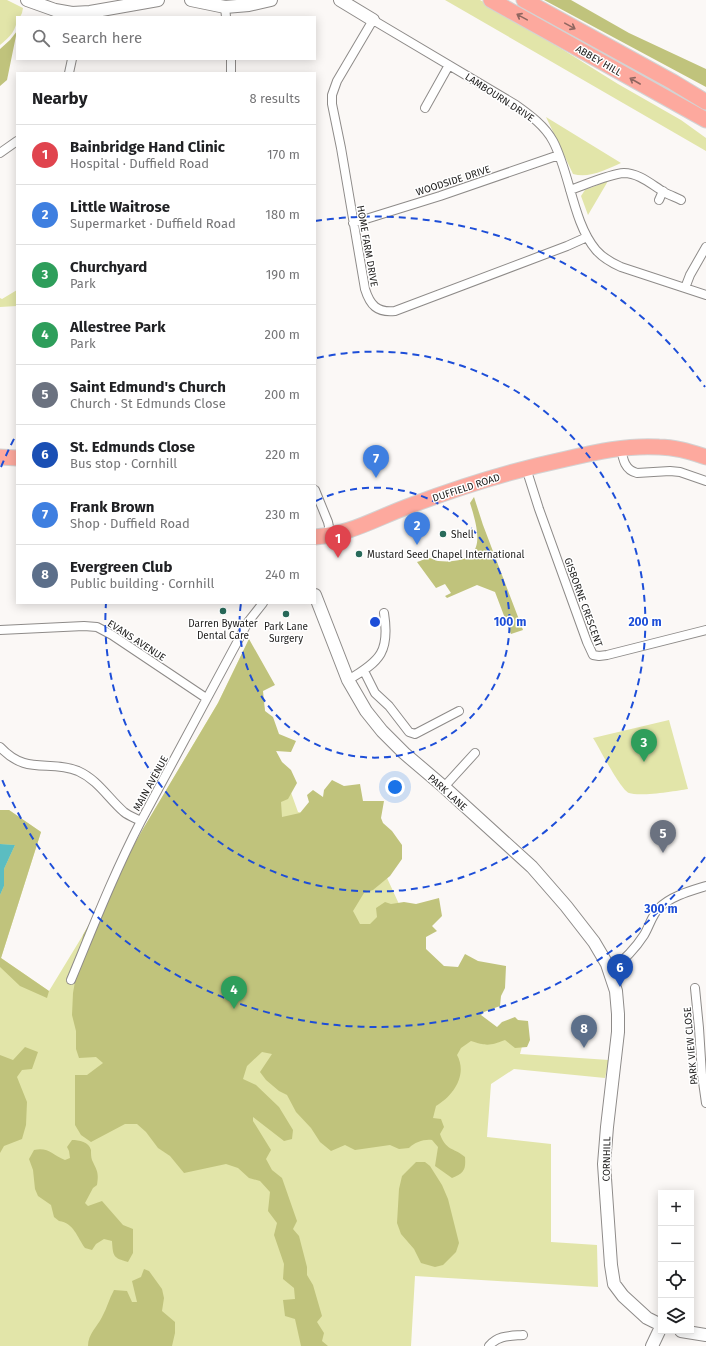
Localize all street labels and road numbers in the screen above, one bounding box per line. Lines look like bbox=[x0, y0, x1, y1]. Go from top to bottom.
street label: ABBEY HILL bbox=[573, 43, 624, 79]
street label: LAMBOURN DRIVE bbox=[463, 71, 536, 125]
street label: WOODSIDE DRIVE bbox=[414, 163, 492, 199]
street label: HOME FARM DRIVE bbox=[354, 205, 380, 288]
street label: DUFFIELD ROAD bbox=[431, 471, 502, 505]
street label: GISBORNE CRESCENT bbox=[561, 556, 605, 649]
street label: EVANS AVENUE bbox=[105, 618, 168, 664]
street label: MAIN AVENUE bbox=[131, 754, 171, 813]
street label: PARK LANE bbox=[425, 772, 469, 813]
street label: PARK VIEW CLOSE bbox=[682, 1006, 700, 1085]
street label: CORNHILL bbox=[601, 1136, 613, 1182]

